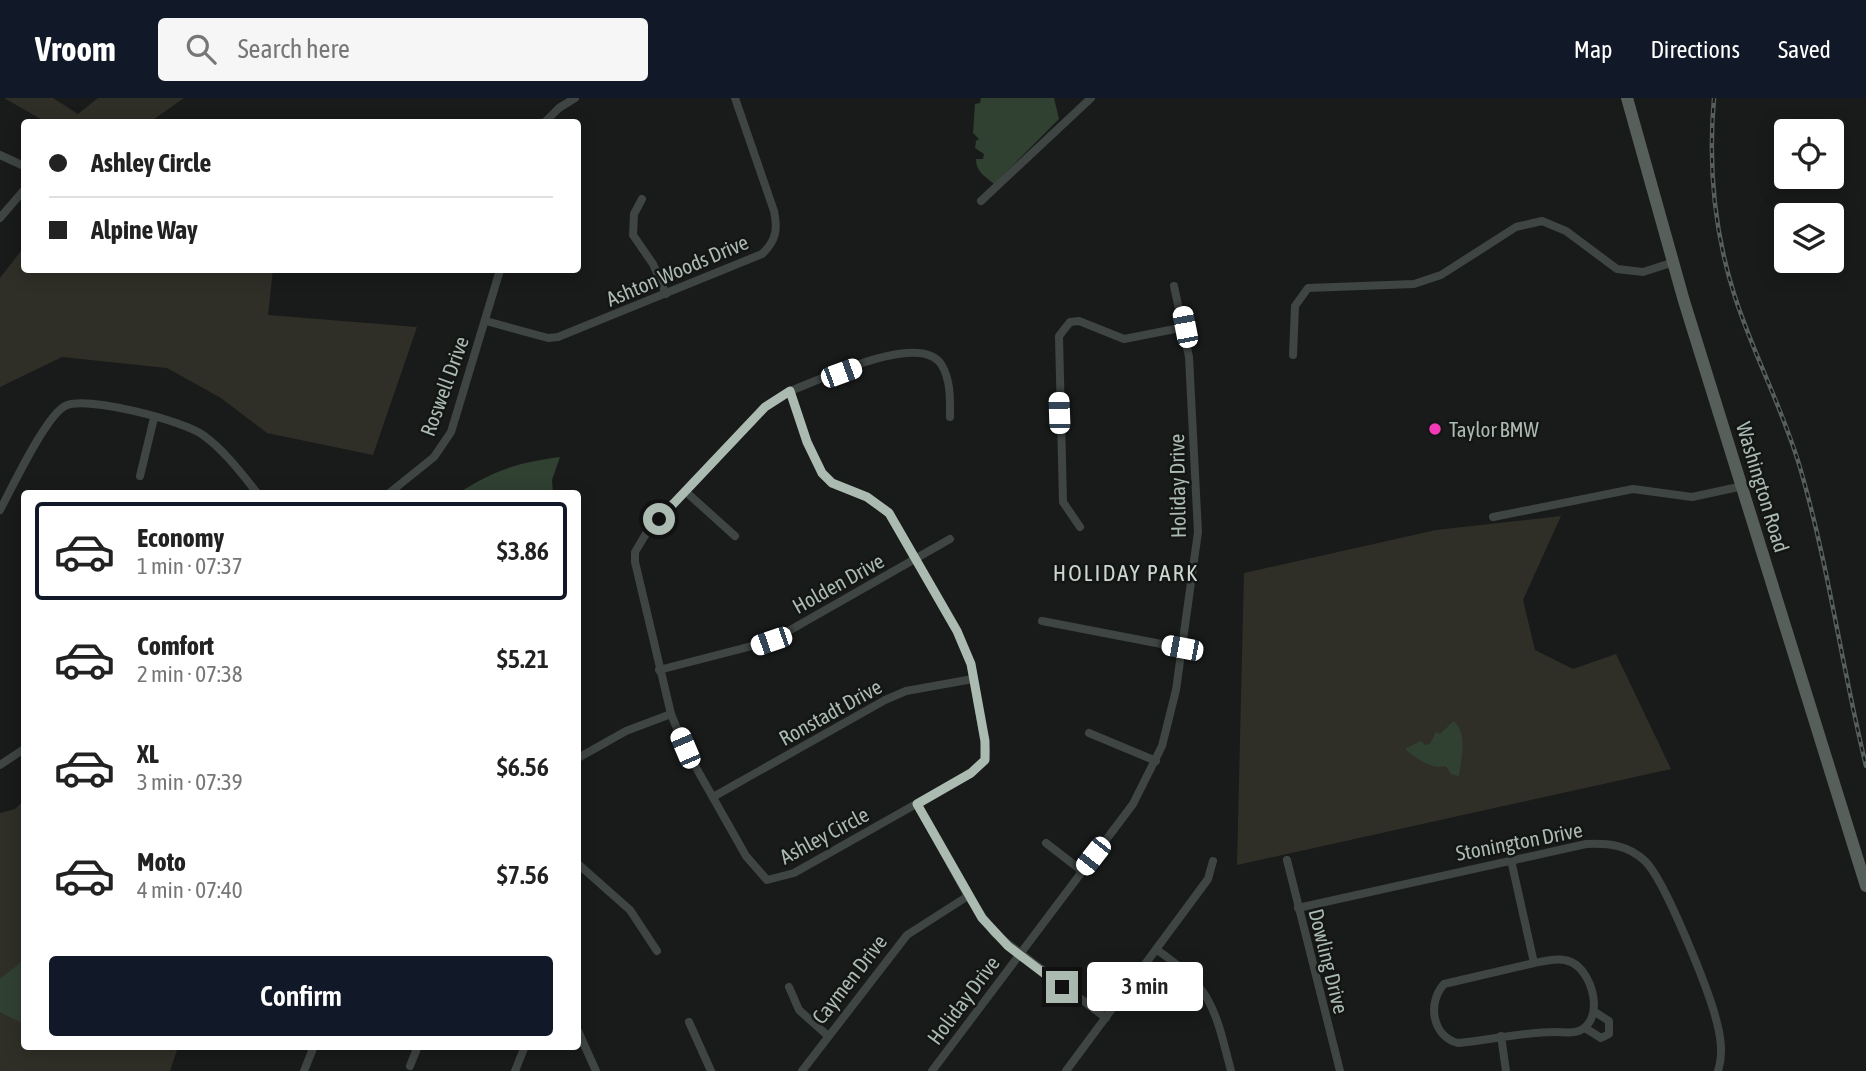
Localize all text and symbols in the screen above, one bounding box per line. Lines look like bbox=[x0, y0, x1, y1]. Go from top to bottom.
search box bbox=[158, 18, 648, 81]
text: Vroom bbox=[35, 30, 116, 68]
icon: search bbox=[182, 30, 220, 68]
text: Search here bbox=[238, 34, 350, 64]
text: Map bbox=[1574, 36, 1612, 63]
text: Directions bbox=[1650, 36, 1740, 63]
text: Saved bbox=[1778, 36, 1831, 63]
map controls bbox=[1774, 119, 1844, 273]
button: locate bbox=[1774, 119, 1844, 189]
text: Ashley Circle bbox=[91, 148, 211, 178]
button: layers bbox=[1774, 203, 1844, 273]
text: Alpine Way bbox=[91, 215, 198, 245]
street label: Ashton Woods Drive bbox=[602, 229, 752, 311]
car bbox=[1171, 304, 1200, 350]
street label: Roswell Drive bbox=[415, 333, 473, 439]
car bbox=[818, 356, 865, 390]
car bbox=[1048, 392, 1071, 434]
place label: Taylor BMW bbox=[1449, 417, 1539, 441]
street label: Washington Road bbox=[1732, 419, 1794, 555]
marker: Taylor BMW bbox=[1427, 421, 1443, 437]
street label: Holiday Drive bbox=[1164, 434, 1190, 538]
route start bbox=[643, 503, 675, 535]
icon: car bbox=[53, 520, 116, 583]
text: Economy bbox=[137, 523, 224, 553]
text: $3.86 bbox=[497, 536, 549, 566]
street label: Holden Drive bbox=[788, 548, 888, 618]
text: 1 min · 07:37 bbox=[137, 553, 243, 579]
district label: HOLIDAY PARK bbox=[1053, 560, 1199, 586]
car bbox=[748, 624, 795, 658]
icon: car bbox=[53, 628, 116, 691]
text: Comfort bbox=[137, 631, 214, 661]
car bbox=[1160, 634, 1205, 662]
text: $5.21 bbox=[497, 644, 549, 674]
text: 2 min · 07:38 bbox=[137, 661, 243, 687]
street label: Ronstadt Drive bbox=[775, 674, 885, 750]
car bbox=[668, 725, 703, 771]
icon: car bbox=[53, 736, 116, 799]
text: XL bbox=[137, 739, 159, 769]
text: $6.56 bbox=[497, 752, 549, 782]
text: 3 min · 07:39 bbox=[137, 769, 243, 795]
street label: Ashley Circle bbox=[775, 802, 873, 868]
street label: Stonington Drive bbox=[1454, 817, 1584, 865]
car bbox=[1072, 833, 1115, 879]
icon: car bbox=[53, 844, 116, 907]
text: Moto bbox=[137, 847, 186, 877]
text: $7.56 bbox=[497, 860, 549, 890]
text: 4 min · 07:40 bbox=[137, 877, 243, 903]
street label: Dowling Drive bbox=[1304, 906, 1354, 1016]
street label: Caymen Drive bbox=[807, 930, 891, 1028]
street label: Holiday Drive bbox=[922, 951, 1004, 1049]
button: Confirm bbox=[49, 956, 553, 1036]
callout: 3 min bbox=[1086, 962, 1202, 1012]
route end bbox=[1046, 971, 1078, 1003]
text: 3 min bbox=[1122, 973, 1168, 999]

